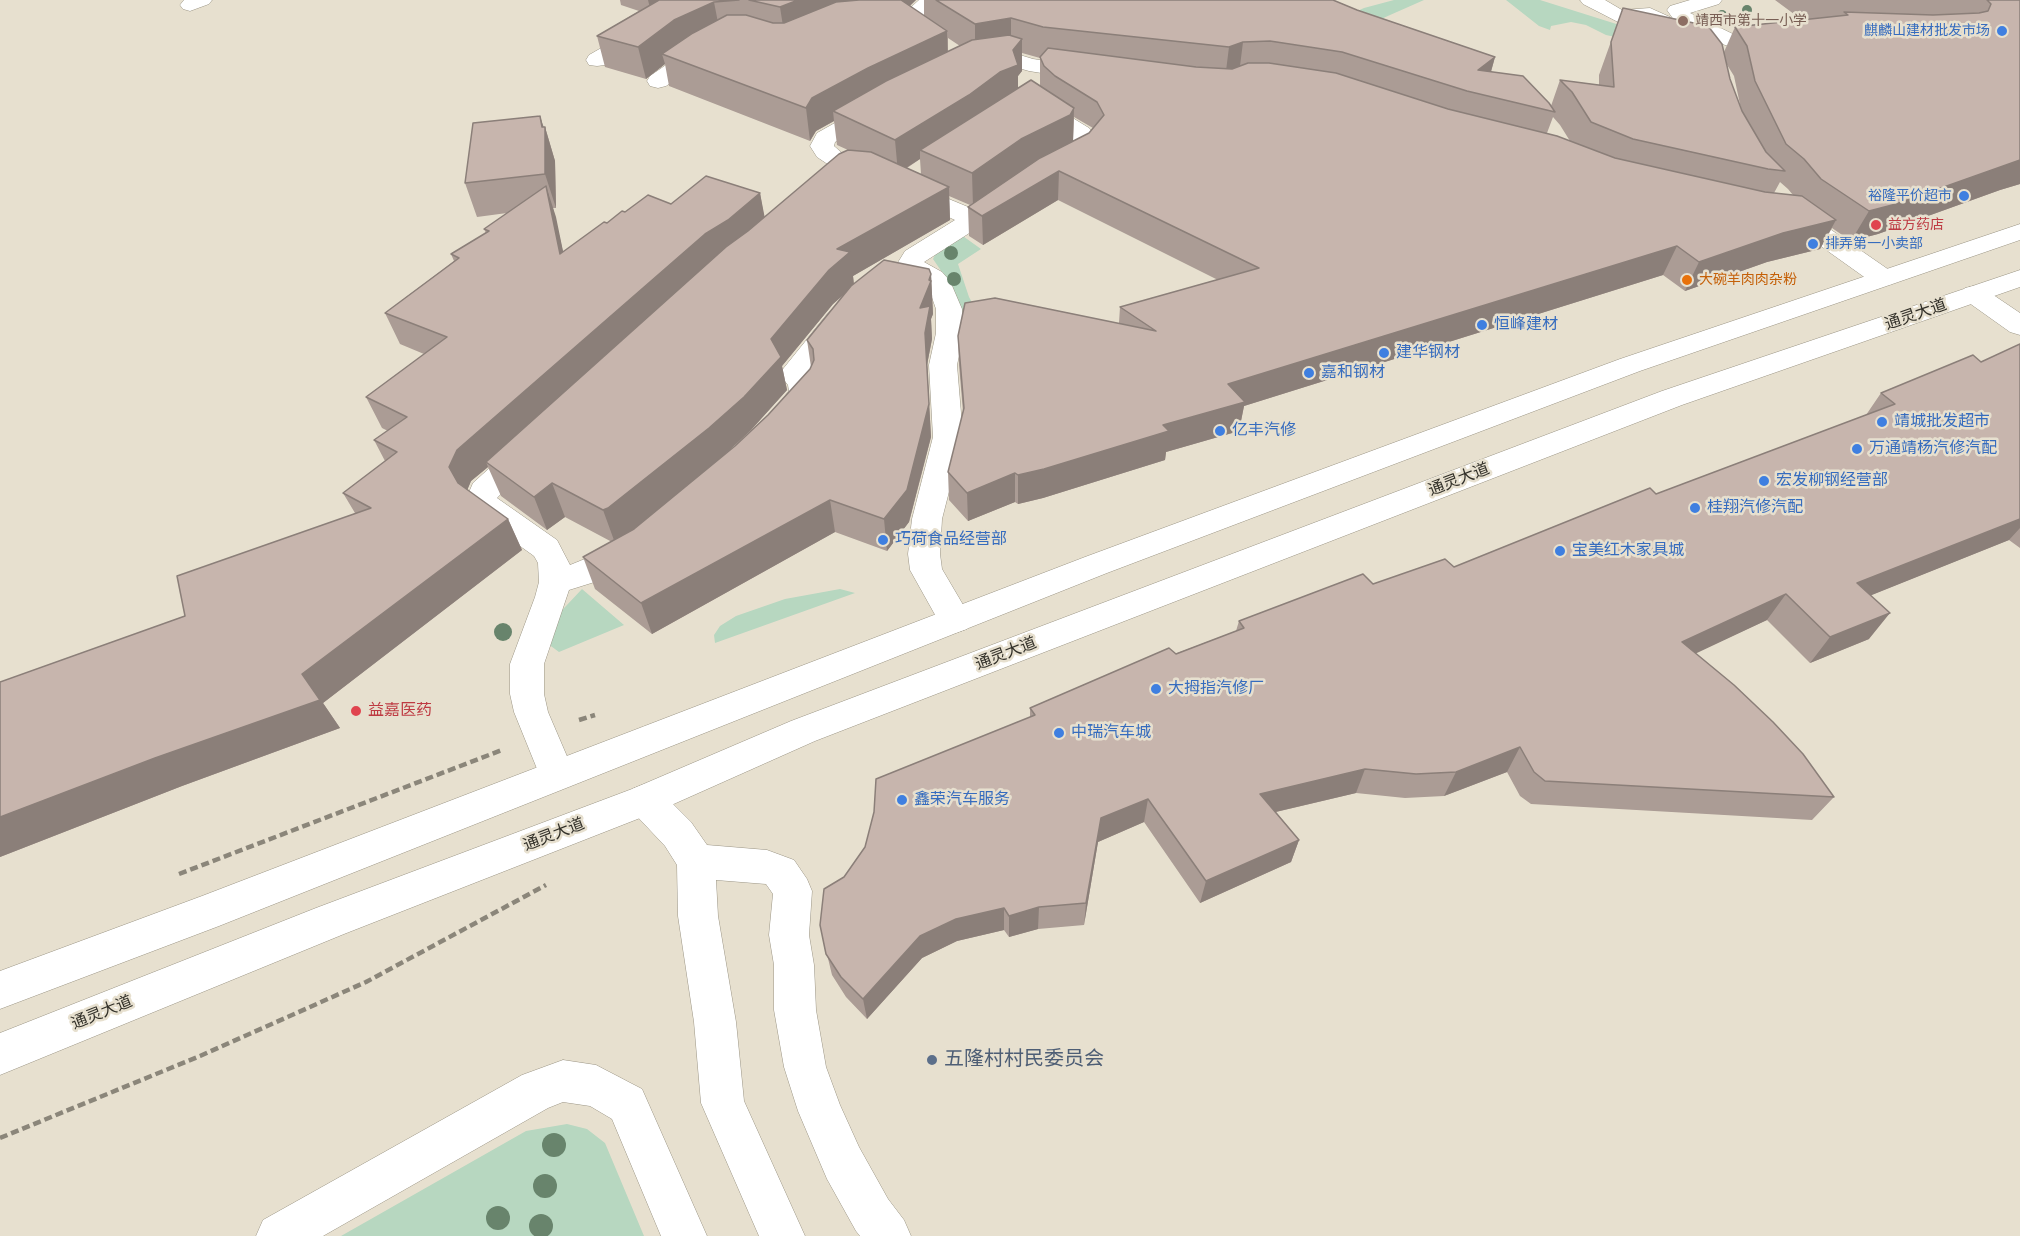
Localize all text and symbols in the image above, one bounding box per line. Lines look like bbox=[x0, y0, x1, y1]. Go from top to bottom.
place label: 靖西市第十一小学 bbox=[1695, 13, 1807, 29]
marker: 靖西市第十一小学 bbox=[1676, 14, 1690, 28]
place label: 麒麟山建材批发市场 bbox=[1864, 23, 1990, 39]
marker: 麒麟山建材批发市场 bbox=[1995, 24, 2009, 38]
place label: 裕隆平价超市 bbox=[1868, 188, 1952, 204]
marker: 裕隆平价超市 bbox=[1957, 189, 1971, 203]
place label: 益方药店 bbox=[1888, 217, 1944, 233]
marker: 益方药店 bbox=[1869, 218, 1883, 232]
place label: 排弄第一小卖部 bbox=[1825, 236, 1923, 252]
marker: 排弄第一小卖部 bbox=[1806, 237, 1820, 251]
place label: 大碗羊肉肉杂粉 bbox=[1699, 272, 1797, 288]
marker: 大碗羊肉肉杂粉 bbox=[1680, 273, 1694, 287]
street label: 通灵大道 bbox=[1883, 296, 1949, 334]
place label: 恒峰建材 bbox=[1494, 315, 1558, 335]
marker: 恒峰建材 bbox=[1475, 318, 1489, 332]
place label: 建华钢材 bbox=[1396, 343, 1460, 363]
marker: 建华钢材 bbox=[1377, 346, 1391, 360]
place label: 嘉和钢材 bbox=[1321, 363, 1385, 383]
marker: 嘉和钢材 bbox=[1302, 366, 1316, 380]
place label: 靖城批发超市 bbox=[1894, 412, 1990, 432]
marker: 靖城批发超市 bbox=[1875, 415, 1889, 429]
place label: 亿丰汽修 bbox=[1232, 421, 1296, 441]
marker: 亿丰汽修 bbox=[1213, 424, 1227, 438]
place label: 万通靖杨汽修汽配 bbox=[1869, 439, 1997, 459]
marker: 万通靖杨汽修汽配 bbox=[1850, 442, 1864, 456]
street label: 通灵大道 bbox=[1426, 460, 1492, 500]
place label: 宏发柳钢经营部 bbox=[1776, 471, 1888, 491]
marker: 宏发柳钢经营部 bbox=[1757, 474, 1771, 488]
place label: 桂翔汽修汽配 bbox=[1707, 498, 1803, 518]
marker: 桂翔汽修汽配 bbox=[1688, 501, 1702, 515]
place label: 巧荷食品经营部 bbox=[895, 530, 1007, 550]
marker: 巧荷食品经营部 bbox=[876, 533, 890, 547]
place label: 宝美红木家具城 bbox=[1572, 541, 1684, 561]
marker: 宝美红木家具城 bbox=[1553, 544, 1567, 558]
street label: 通灵大道 bbox=[973, 634, 1039, 674]
place label: 大拇指汽修厂 bbox=[1168, 679, 1264, 699]
marker: 大拇指汽修厂 bbox=[1149, 682, 1163, 696]
place label: 益嘉医药 bbox=[368, 701, 432, 721]
marker: 益嘉医药 bbox=[349, 704, 363, 718]
place label: 中瑞汽车城 bbox=[1071, 723, 1151, 743]
marker: 中瑞汽车城 bbox=[1052, 726, 1066, 740]
place label: 鑫荣汽车服务 bbox=[914, 790, 1010, 810]
marker: 鑫荣汽车服务 bbox=[895, 793, 909, 807]
street label: 通灵大道 bbox=[521, 815, 587, 855]
street label: 通灵大道 bbox=[69, 992, 135, 1034]
place label: 五隆村村民委员会 bbox=[944, 1048, 1104, 1072]
marker: 五隆村村民委员会 bbox=[925, 1053, 939, 1067]

